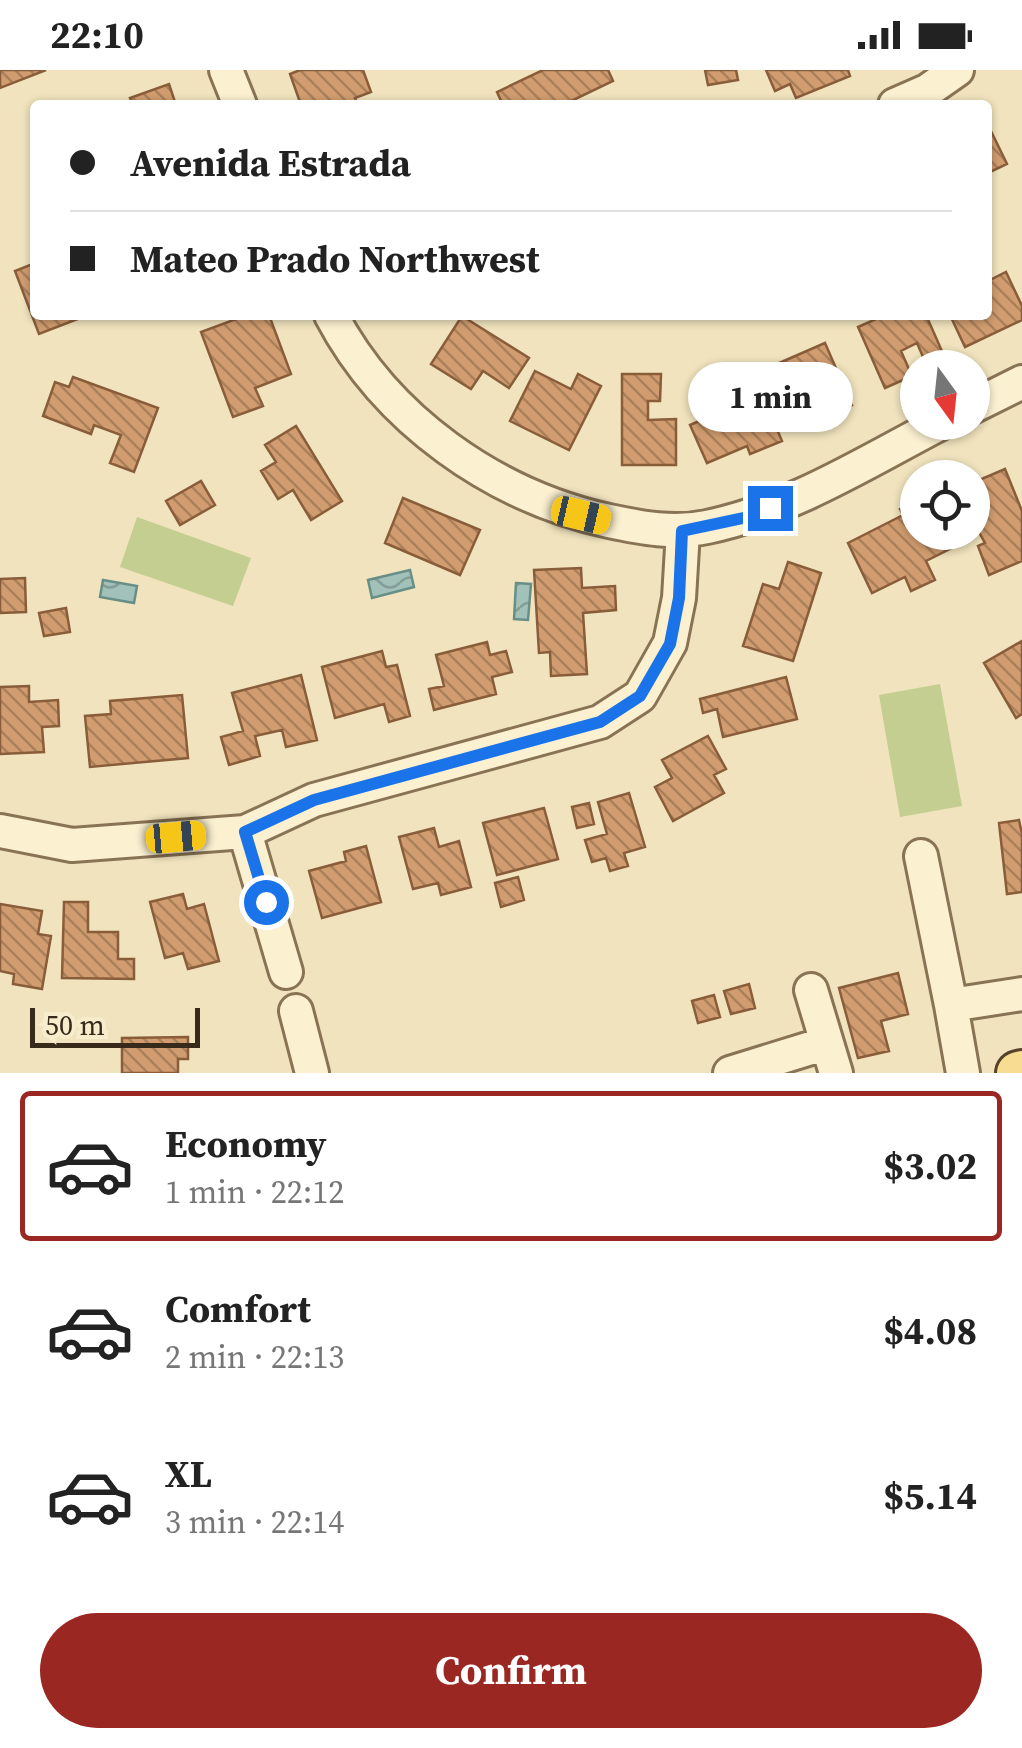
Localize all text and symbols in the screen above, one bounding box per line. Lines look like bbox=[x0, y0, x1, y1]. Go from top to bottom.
text: 22:10 bbox=[50, 9, 144, 61]
text: Avenida Estrada bbox=[130, 137, 411, 189]
text: Mateo Prado Northwest bbox=[130, 233, 540, 285]
north arrow bbox=[900, 350, 990, 440]
map controls bbox=[900, 350, 990, 550]
callout: 1 min bbox=[688, 363, 852, 433]
text: 1 min bbox=[729, 375, 812, 419]
button: locate bbox=[900, 460, 990, 550]
route end bbox=[748, 486, 793, 531]
car bbox=[548, 494, 614, 536]
car bbox=[145, 819, 207, 855]
route start bbox=[244, 880, 289, 925]
scale bar bbox=[30, 1003, 200, 1048]
text: 50 m bbox=[45, 1006, 105, 1044]
text: Economy bbox=[165, 1118, 327, 1170]
icon: car bbox=[45, 1121, 135, 1211]
text: $3.02 bbox=[883, 1140, 977, 1192]
text: 1 min · 22:12 bbox=[165, 1170, 344, 1214]
text: Comfort bbox=[165, 1283, 311, 1335]
icon: car bbox=[45, 1286, 135, 1376]
text: $4.08 bbox=[883, 1305, 977, 1357]
text: 2 min · 22:13 bbox=[165, 1335, 344, 1379]
text: XL bbox=[165, 1448, 212, 1500]
icon: car bbox=[45, 1451, 135, 1541]
text: $5.14 bbox=[883, 1470, 977, 1522]
text: 3 min · 22:14 bbox=[165, 1500, 344, 1544]
button: Confirm bbox=[40, 1613, 982, 1728]

